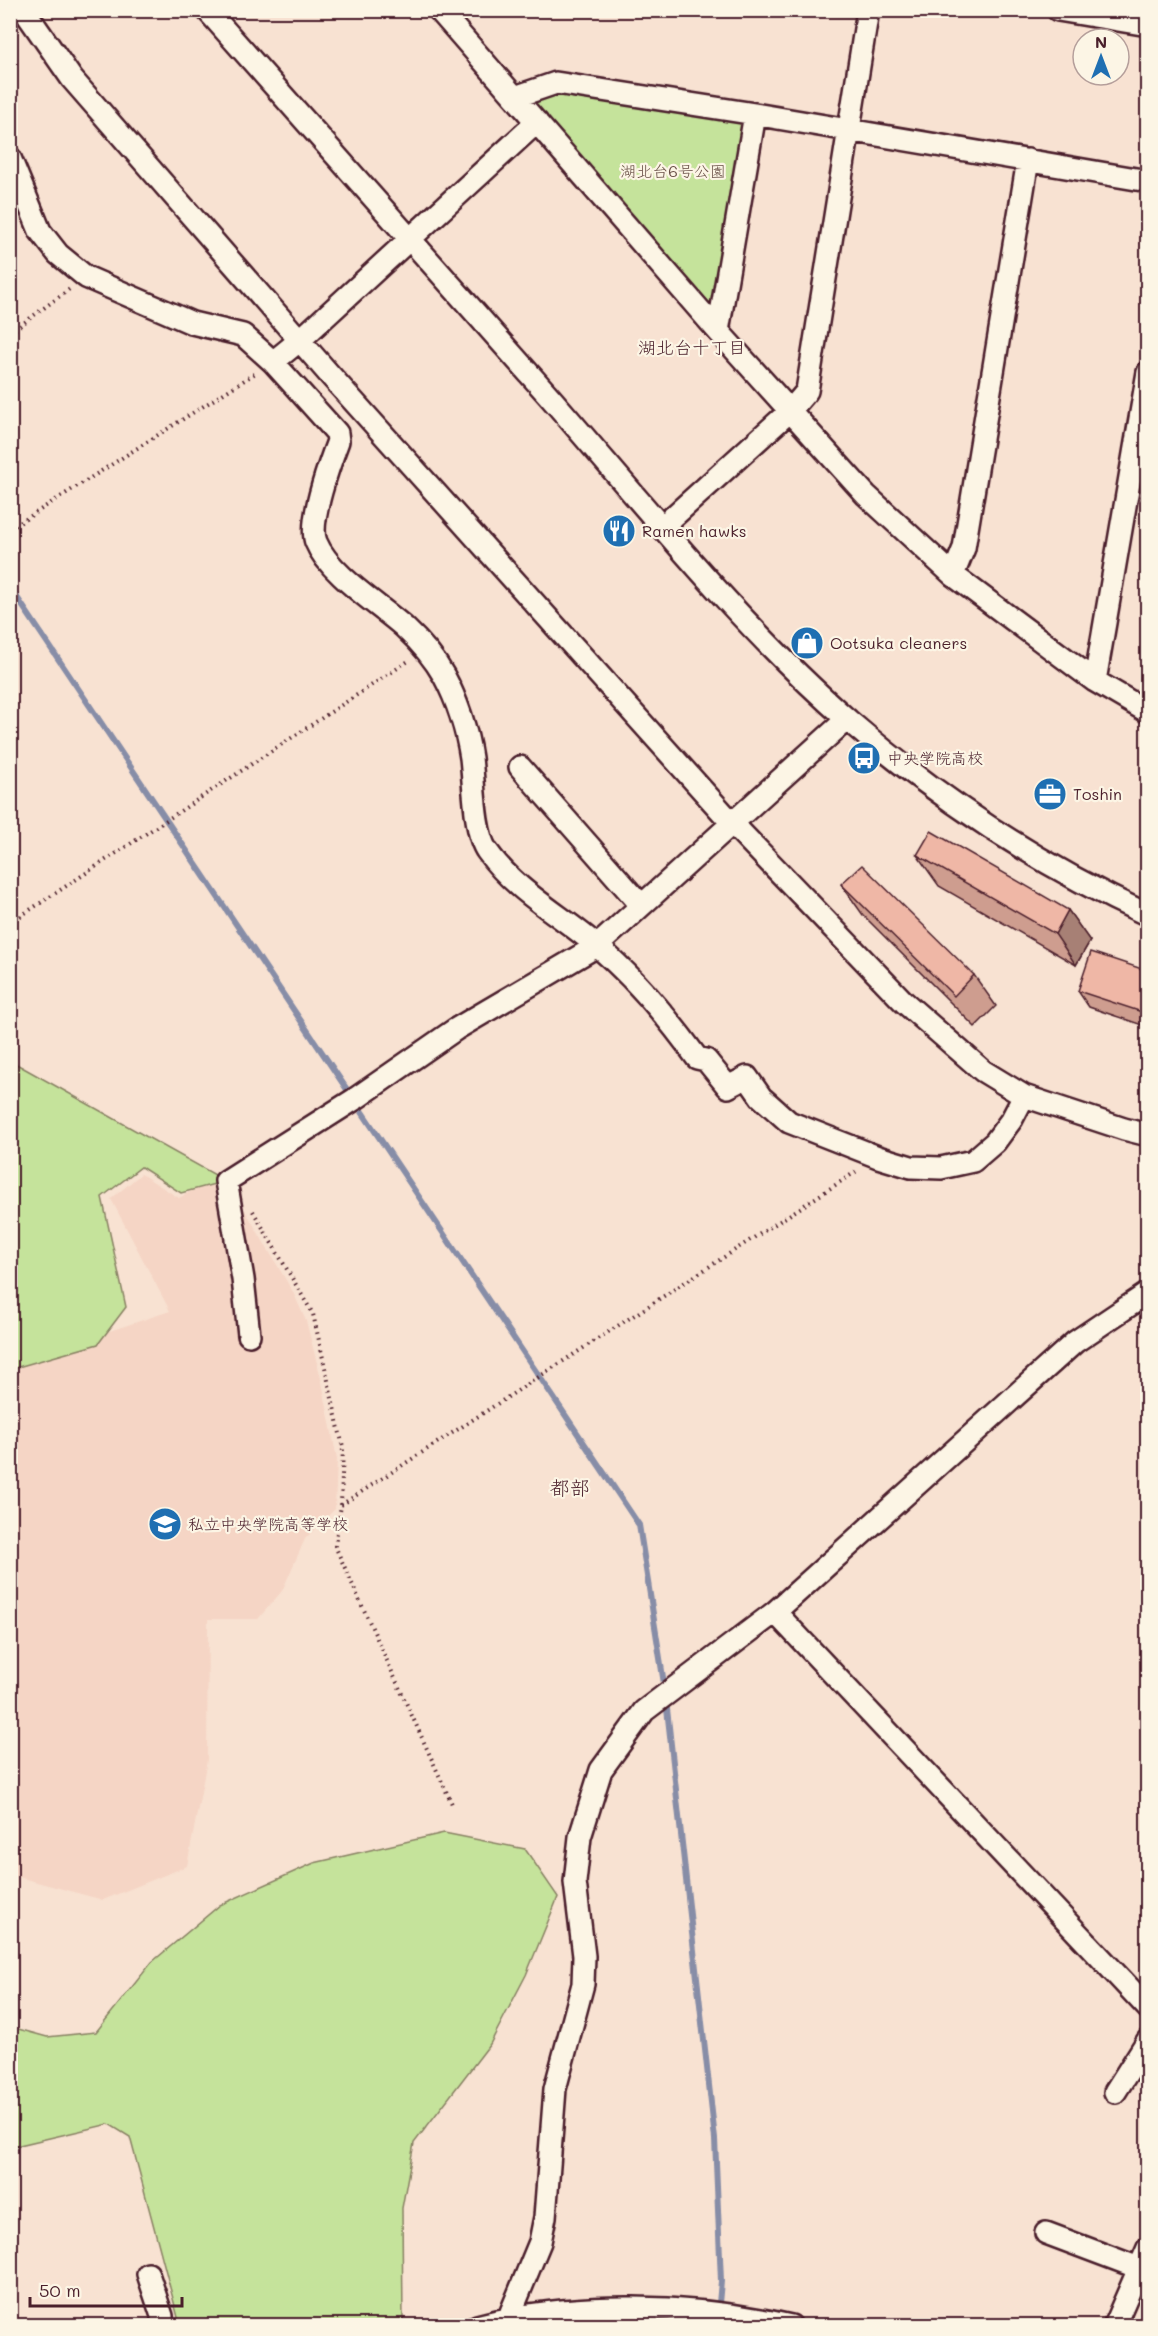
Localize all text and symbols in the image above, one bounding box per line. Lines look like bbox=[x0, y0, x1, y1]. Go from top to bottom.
north arrow bbox=[1071, 27, 1131, 87]
text: N bbox=[1095, 31, 1107, 52]
park label: 湖北台6号公園 bbox=[620, 160, 726, 181]
district label: 湖北台十丁目 bbox=[638, 335, 746, 359]
restaurant icon: Ramen hawks bbox=[601, 513, 637, 549]
place label: Ramen hawks bbox=[642, 520, 747, 541]
shop icon: Ootsuka cleaners bbox=[789, 625, 825, 661]
place label: Ootsuka cleaners bbox=[830, 632, 967, 653]
bus stop icon: 中央学院高校 bbox=[846, 740, 882, 776]
place label: 中央学院高校 bbox=[887, 747, 983, 768]
office icon: Toshin bbox=[1032, 776, 1068, 812]
place label: Toshin bbox=[1073, 783, 1122, 804]
district label: 都部 bbox=[550, 1474, 590, 1500]
school or university icon: 私立中央学院高等学校 bbox=[147, 1506, 183, 1542]
place label: 私立中央学院高等学校 bbox=[188, 1513, 348, 1534]
scale bar bbox=[30, 2270, 182, 2308]
text: 50 m bbox=[39, 2278, 81, 2302]

